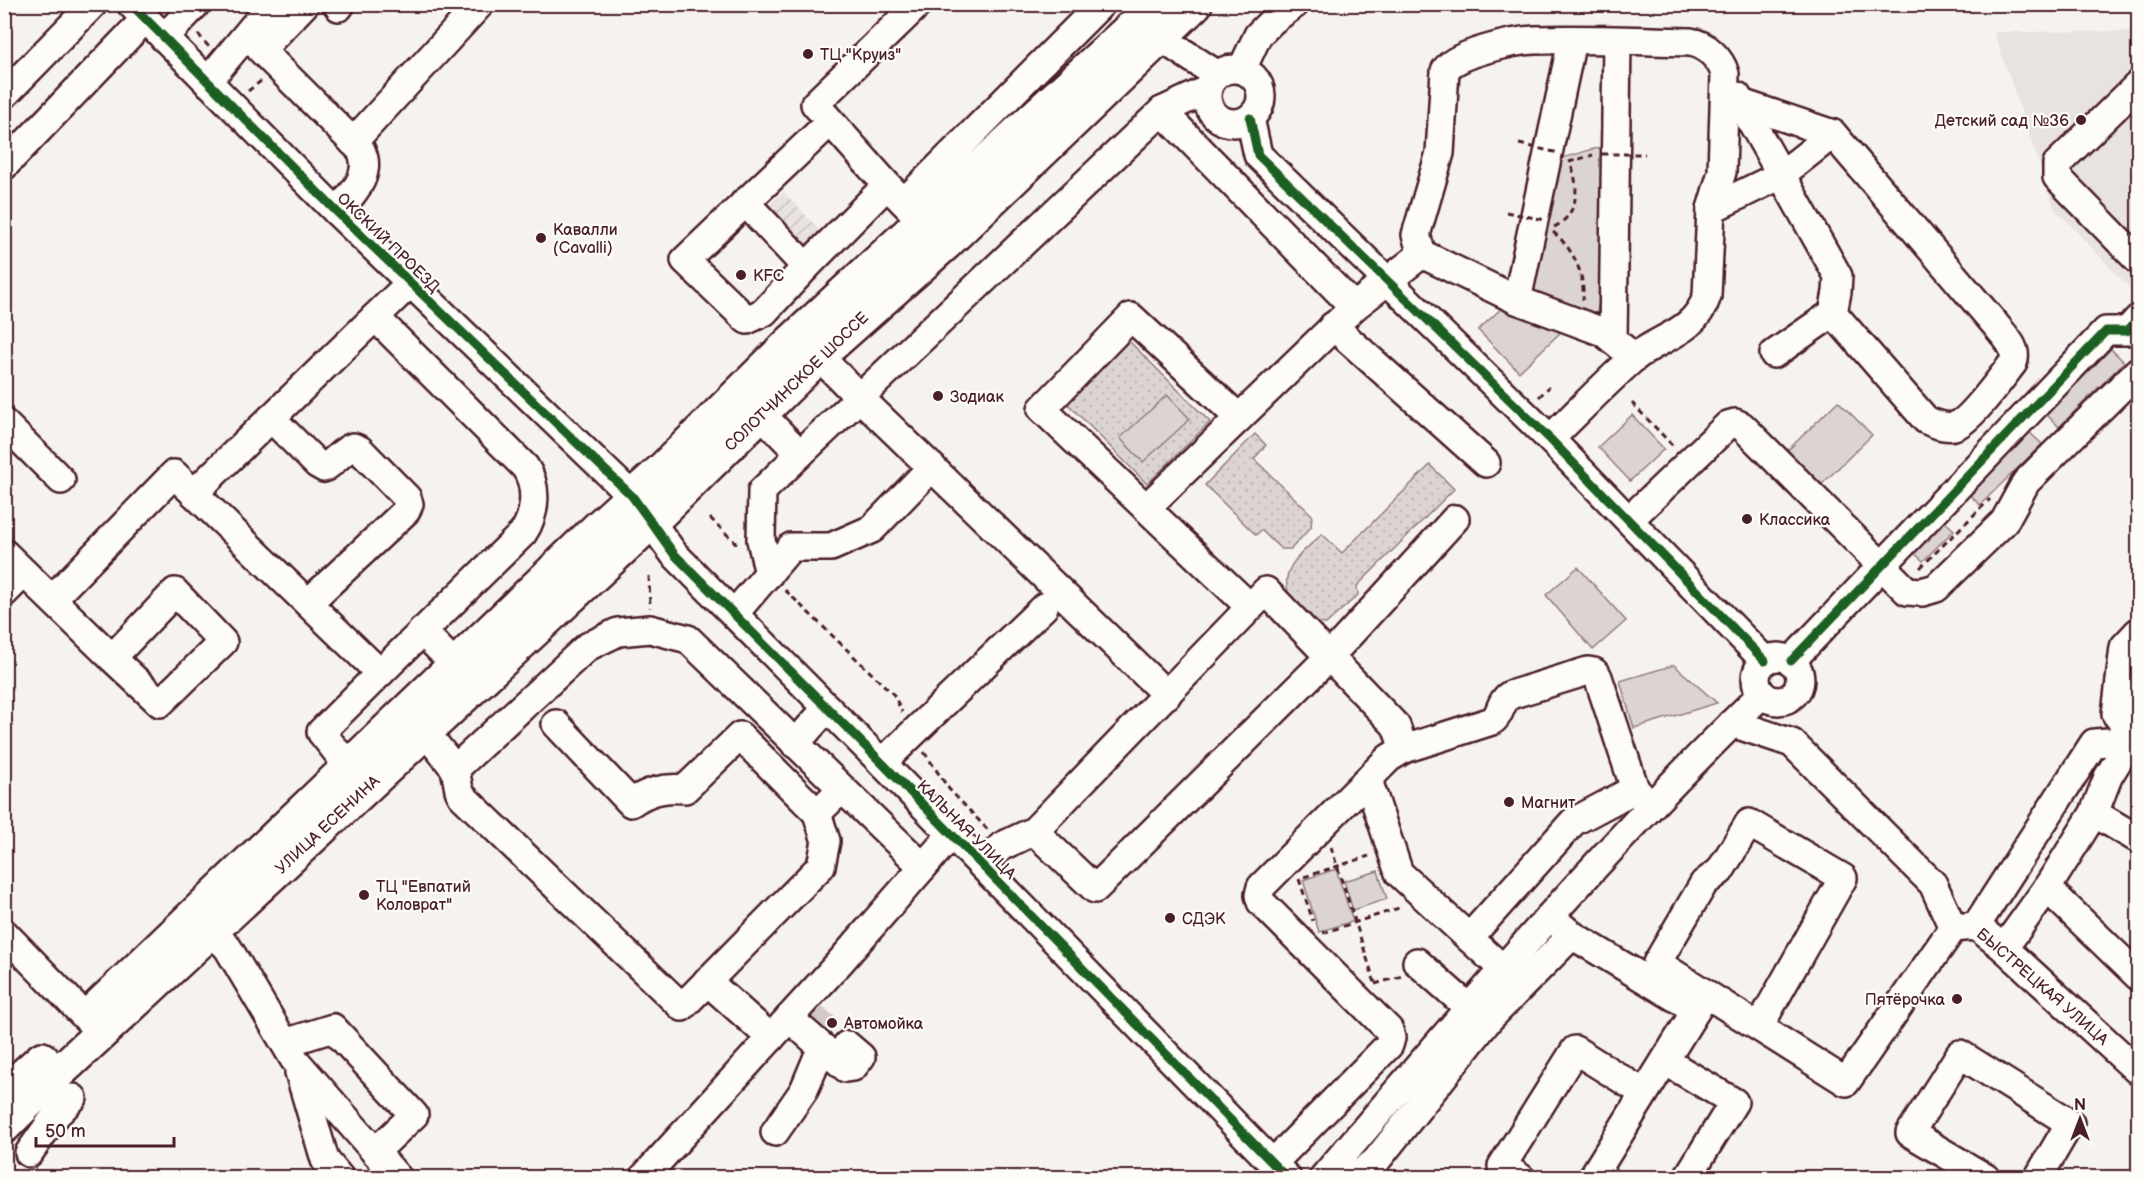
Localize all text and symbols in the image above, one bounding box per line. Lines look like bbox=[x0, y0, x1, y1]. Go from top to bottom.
place label: ТЦ "Круиз" bbox=[820, 46, 901, 65]
marker: ТЦ "Круиз" bbox=[801, 47, 815, 61]
place label: Детский сад №36 bbox=[1935, 112, 2069, 131]
marker: Детский сад №36 bbox=[2074, 113, 2088, 127]
street label: ОКСКИЙ ПРОЕЗД bbox=[333, 189, 443, 297]
place label: Кавалли (Cavalli) bbox=[553, 221, 618, 258]
marker: Кавалли (Cavalli) bbox=[534, 231, 548, 245]
place label: KFC bbox=[753, 267, 784, 286]
marker: KFC bbox=[734, 268, 748, 282]
street label: СОЛОТЧИНСКОЕ ШОССЕ bbox=[721, 308, 873, 456]
place label: Зодиак bbox=[950, 388, 1004, 407]
marker: Зодиак bbox=[931, 389, 945, 403]
place label: Классика bbox=[1759, 511, 1831, 530]
marker: Классика bbox=[1740, 512, 1754, 526]
street label: УЛИЦА ЕСЕНИНА bbox=[272, 772, 384, 878]
street label: КАЛЬНАЯ УЛИЦА bbox=[912, 777, 1020, 884]
place label: Магнит bbox=[1521, 794, 1576, 813]
marker: Магнит bbox=[1502, 795, 1516, 809]
place label: ТЦ "Евпатий Коловрат" bbox=[376, 878, 471, 915]
marker: ТЦ "Евпатий Коловрат" bbox=[357, 888, 371, 902]
place label: СДЭК bbox=[1182, 910, 1226, 929]
marker: СДЭК bbox=[1163, 911, 1177, 925]
street label: БЫСТРЕЦКАЯ УЛИЦА bbox=[1972, 925, 2112, 1050]
place label: Пятёрочка bbox=[1865, 991, 1946, 1010]
marker: Пятёрочка bbox=[1950, 992, 1964, 1006]
place label: Автомойка bbox=[843, 1015, 924, 1034]
marker: Автомойка bbox=[825, 1016, 839, 1030]
north arrow bbox=[2050, 1089, 2110, 1149]
text: N bbox=[2074, 1096, 2086, 1115]
scale bar bbox=[36, 1110, 174, 1148]
text: 50 m bbox=[45, 1121, 86, 1142]

